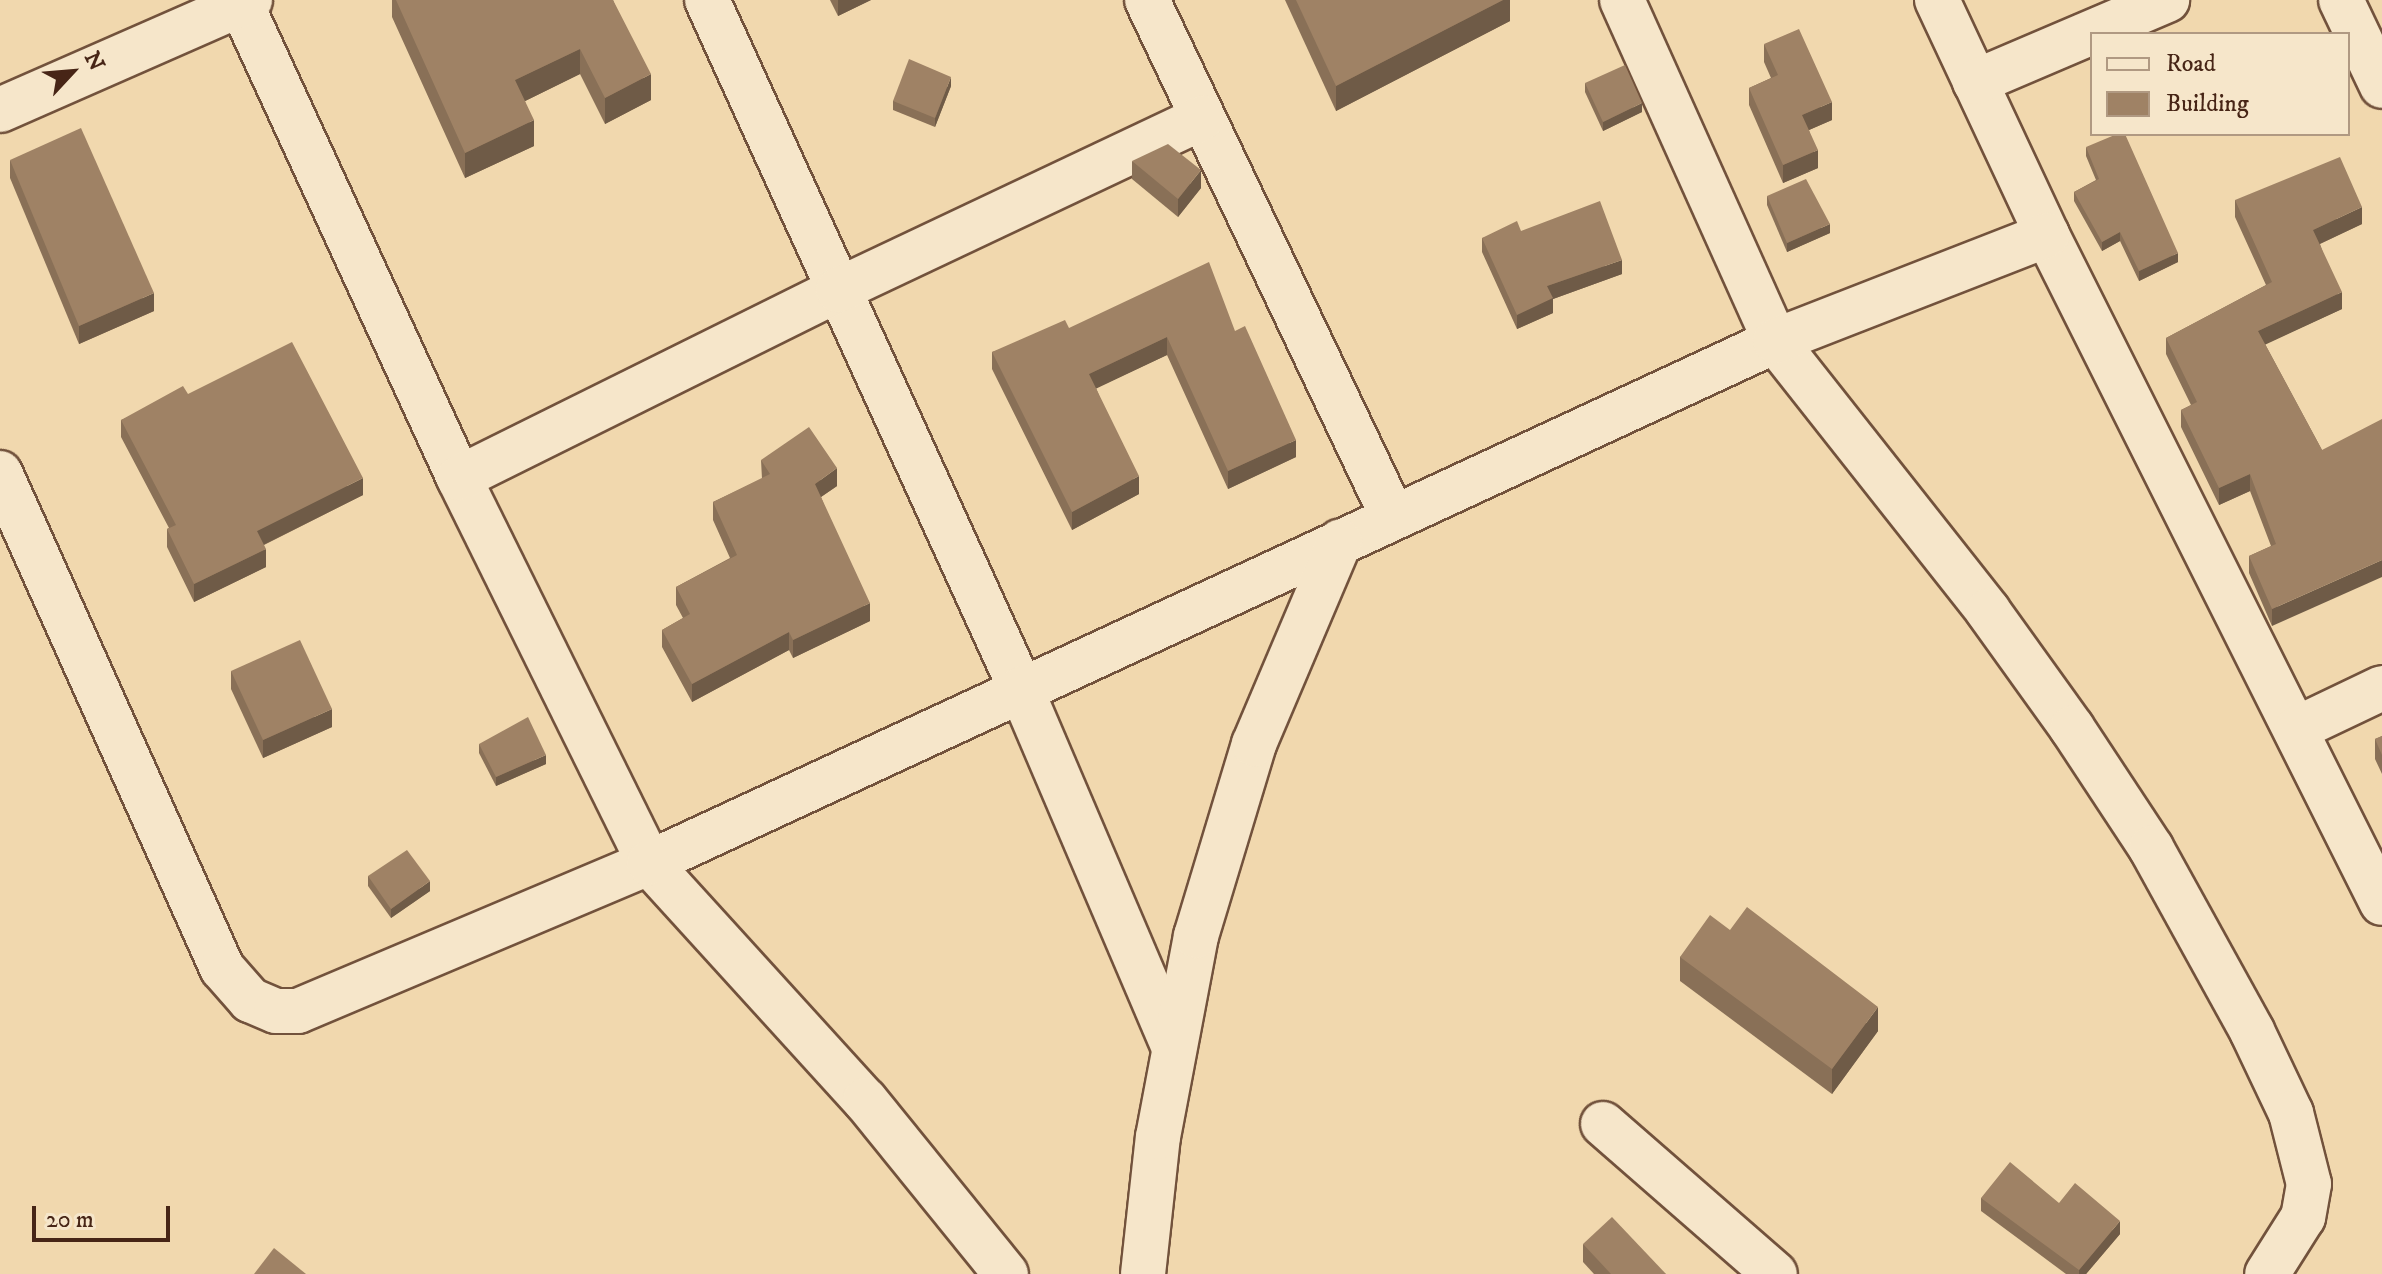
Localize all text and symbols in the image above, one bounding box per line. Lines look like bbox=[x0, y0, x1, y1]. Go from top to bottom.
north arrow bbox=[32, 32, 112, 112]
legend bbox=[2090, 32, 2350, 136]
text: N bbox=[78, 47, 110, 75]
text: Road bbox=[2166, 49, 2216, 79]
text: Building bbox=[2166, 89, 2249, 119]
scale bar bbox=[36, 1190, 174, 1240]
text: 20 m bbox=[46, 1205, 94, 1235]

